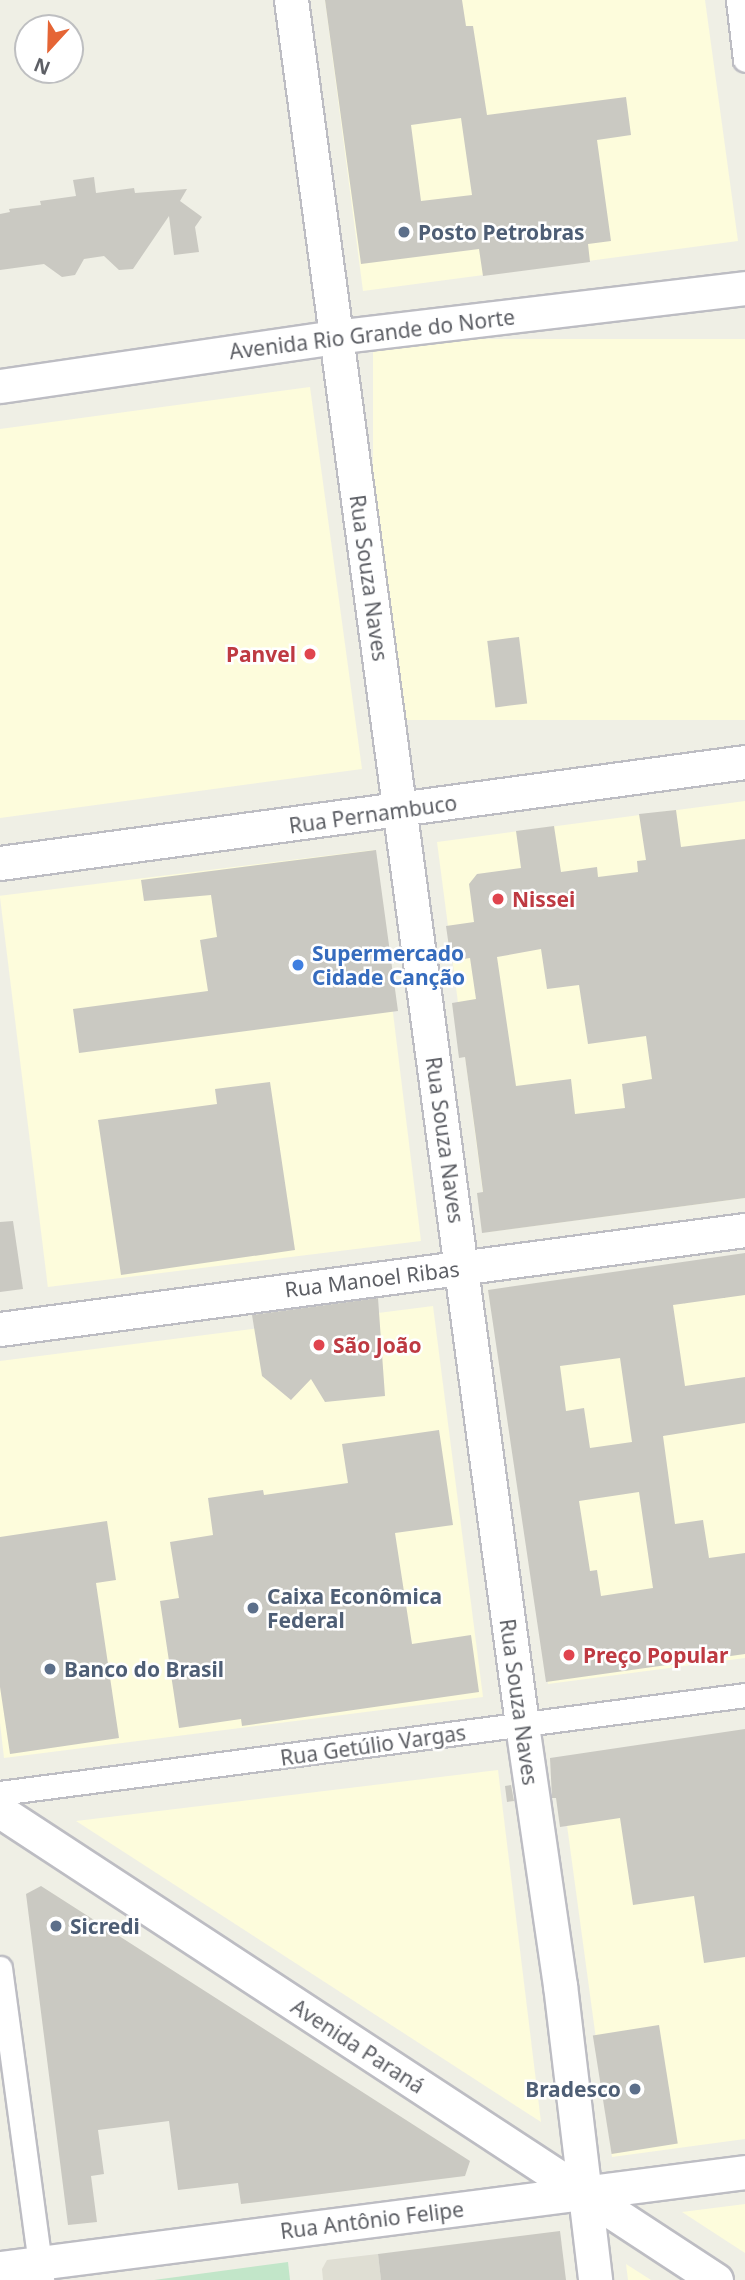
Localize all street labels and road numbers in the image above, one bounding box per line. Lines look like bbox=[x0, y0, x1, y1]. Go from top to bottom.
street label: Avenida Rio Grande do Norte bbox=[228, 304, 516, 364]
street label: Rua Souza Naves bbox=[345, 493, 393, 663]
street label: Rua Pernambuco bbox=[287, 790, 459, 838]
street label: Rua Souza Naves bbox=[421, 1055, 469, 1225]
street label: Rua Manoel Ribas bbox=[283, 1256, 461, 1302]
street label: Rua Souza Naves bbox=[495, 1617, 543, 1787]
street label: Rua Getúlio Vargas bbox=[279, 1719, 467, 1771]
street label: Avenida Paraná bbox=[287, 1994, 429, 2098]
street label: Rua Antônio Felipe bbox=[279, 2196, 465, 2244]

